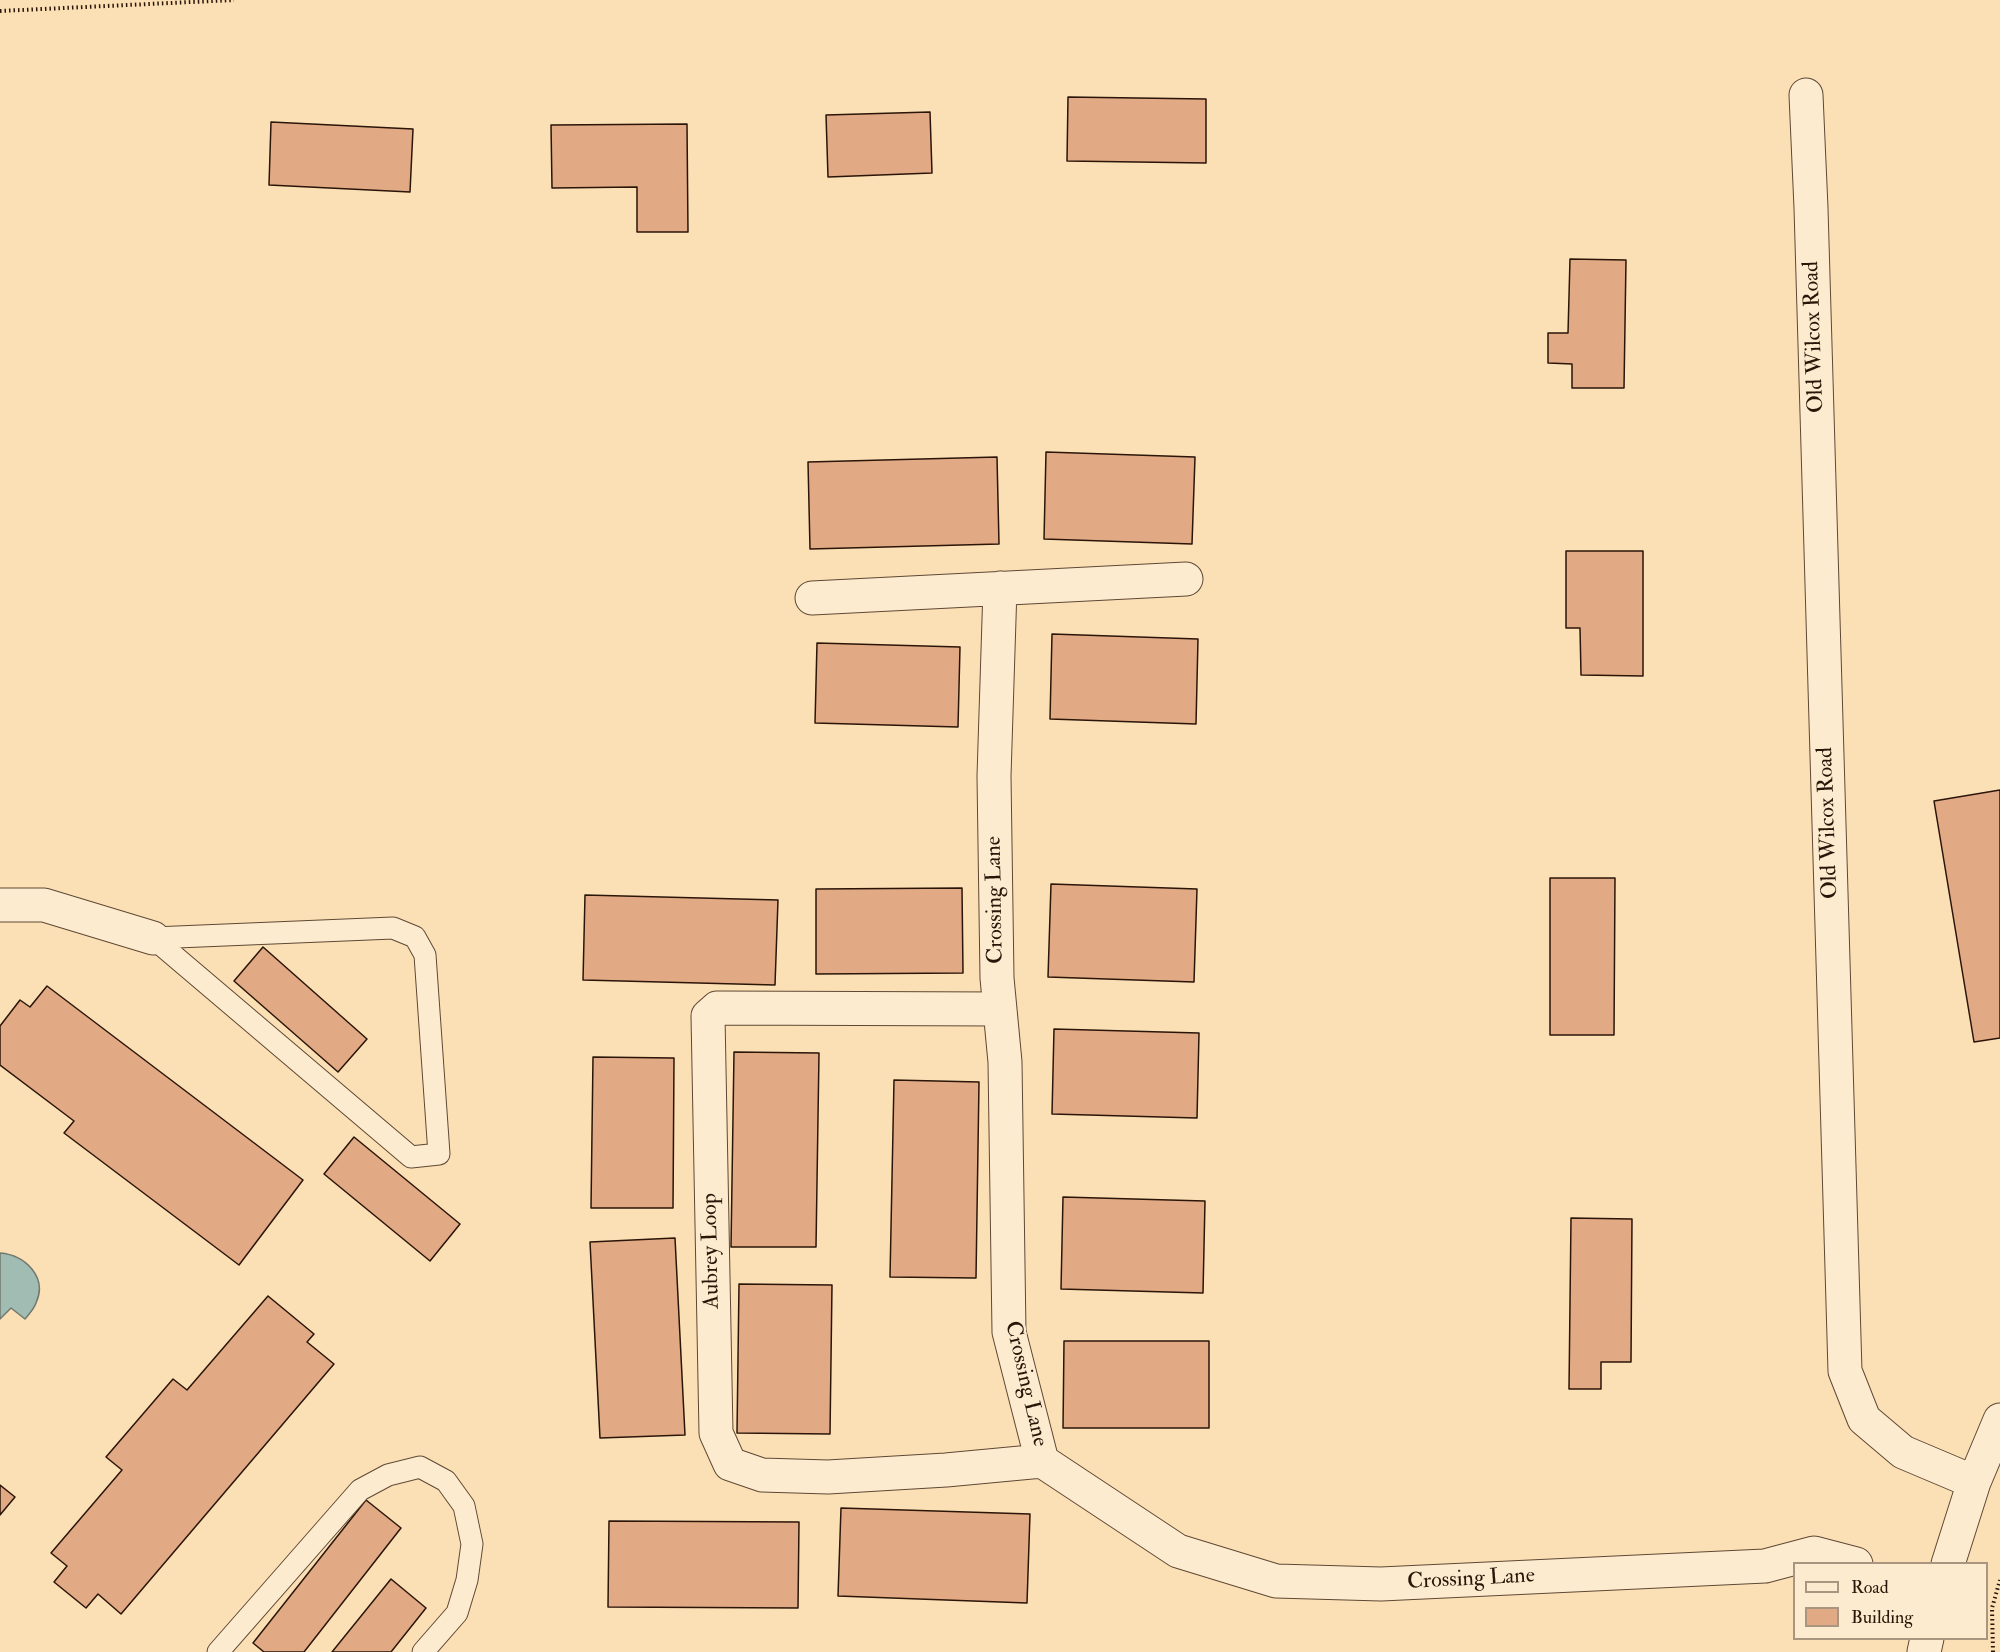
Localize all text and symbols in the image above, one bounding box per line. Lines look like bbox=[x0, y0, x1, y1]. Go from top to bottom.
street label: Old Wilcox Road bbox=[1799, 261, 1831, 413]
street label: Old Wilcox Road bbox=[1813, 747, 1845, 899]
street label: Crossing Lane bbox=[982, 836, 1010, 964]
street label: Aubrey Loop bbox=[698, 1193, 726, 1309]
street label: Crossing Lane bbox=[998, 1319, 1052, 1449]
legend bbox=[1793, 1562, 1988, 1640]
street label: Crossing Lane bbox=[1406, 1563, 1536, 1597]
text: Road bbox=[1851, 1576, 1889, 1599]
text: Building bbox=[1851, 1606, 1913, 1629]

